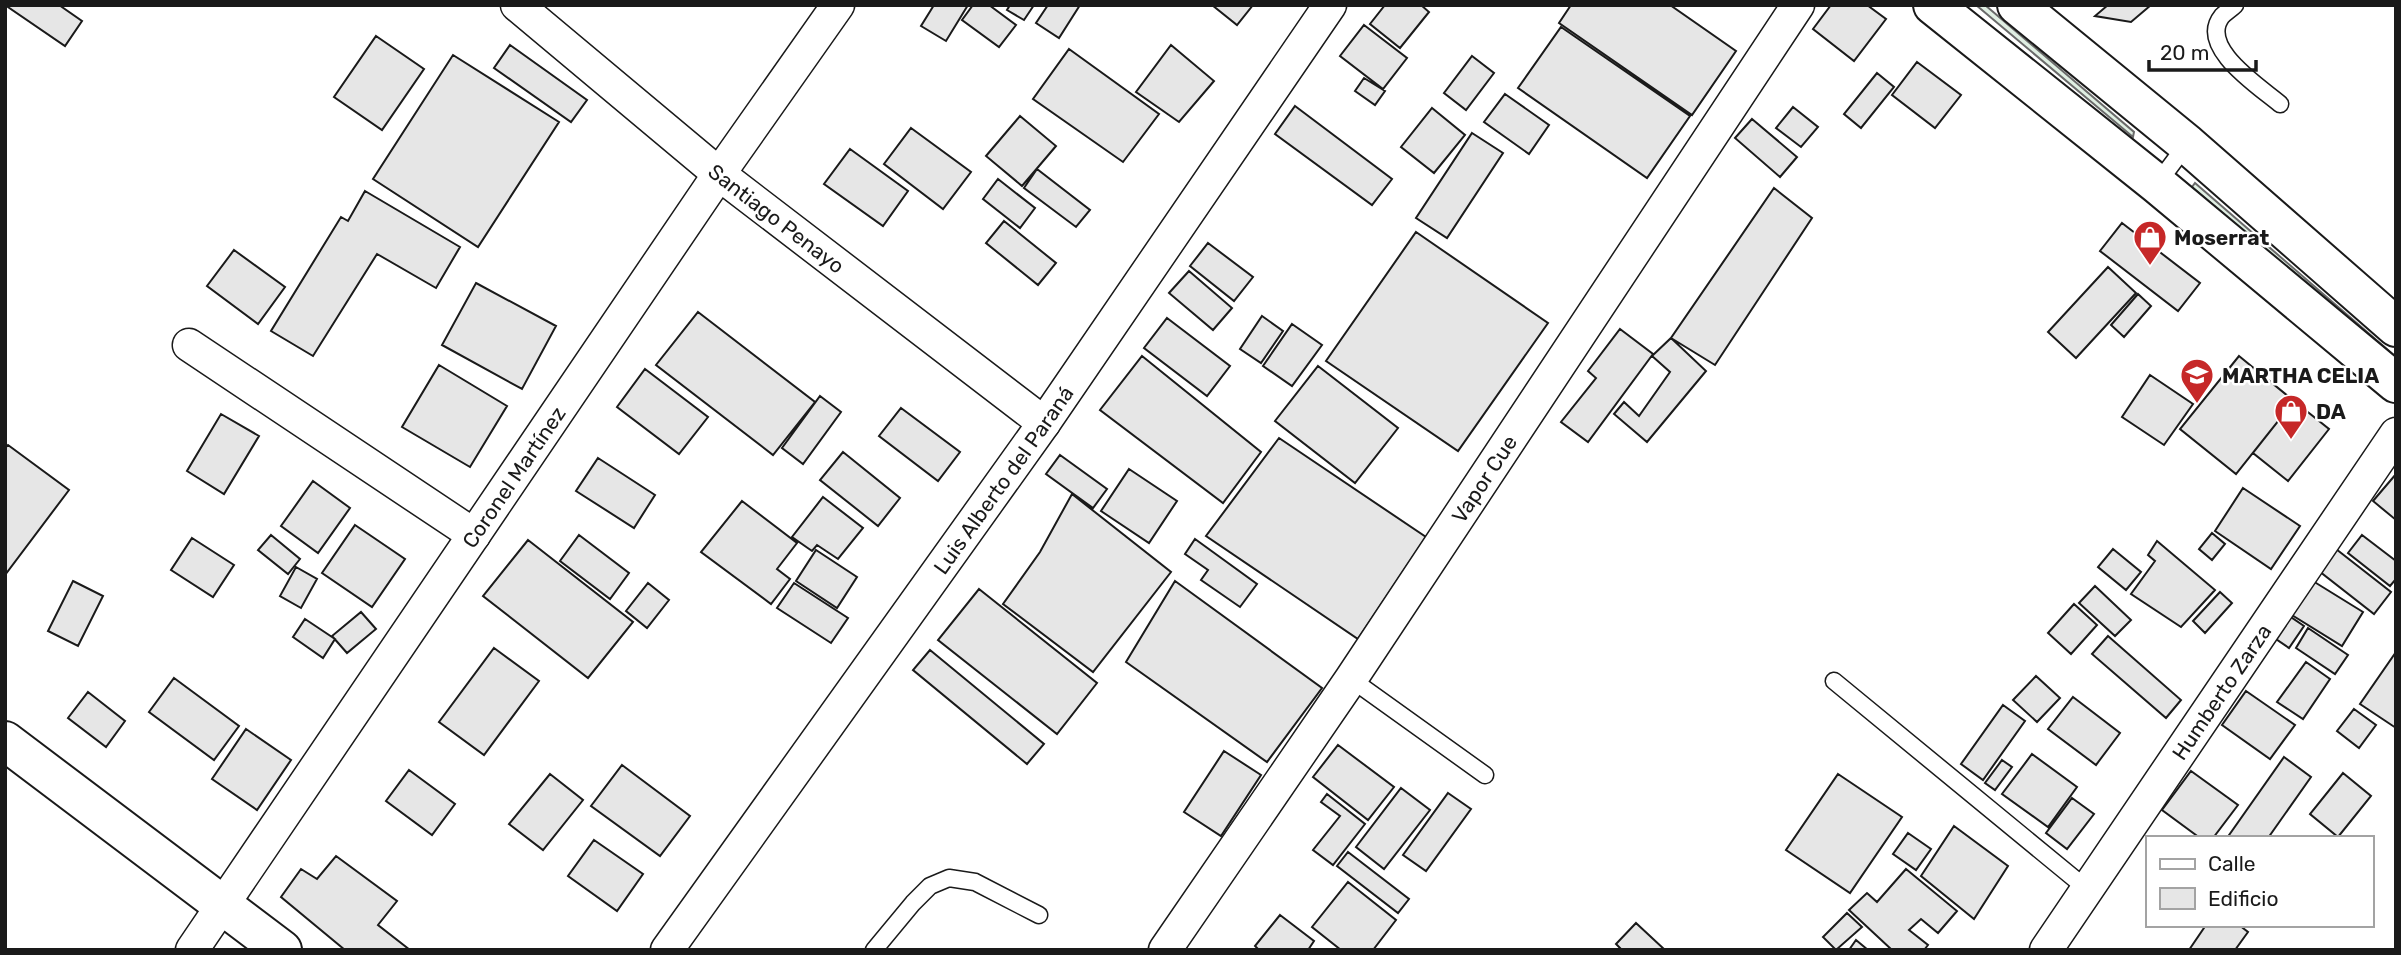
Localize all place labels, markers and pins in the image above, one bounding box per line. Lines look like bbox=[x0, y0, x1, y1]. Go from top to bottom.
shop icon: Moserrat bbox=[2131, 218, 2169, 267]
place label: Moserrat bbox=[2174, 225, 2269, 250]
school or university icon: MARTHA CELIA bbox=[2178, 356, 2216, 405]
place label: MARTHA CELIA bbox=[2222, 363, 2379, 388]
shop icon: DA bbox=[2272, 392, 2310, 441]
place label: DA bbox=[2316, 399, 2346, 424]

